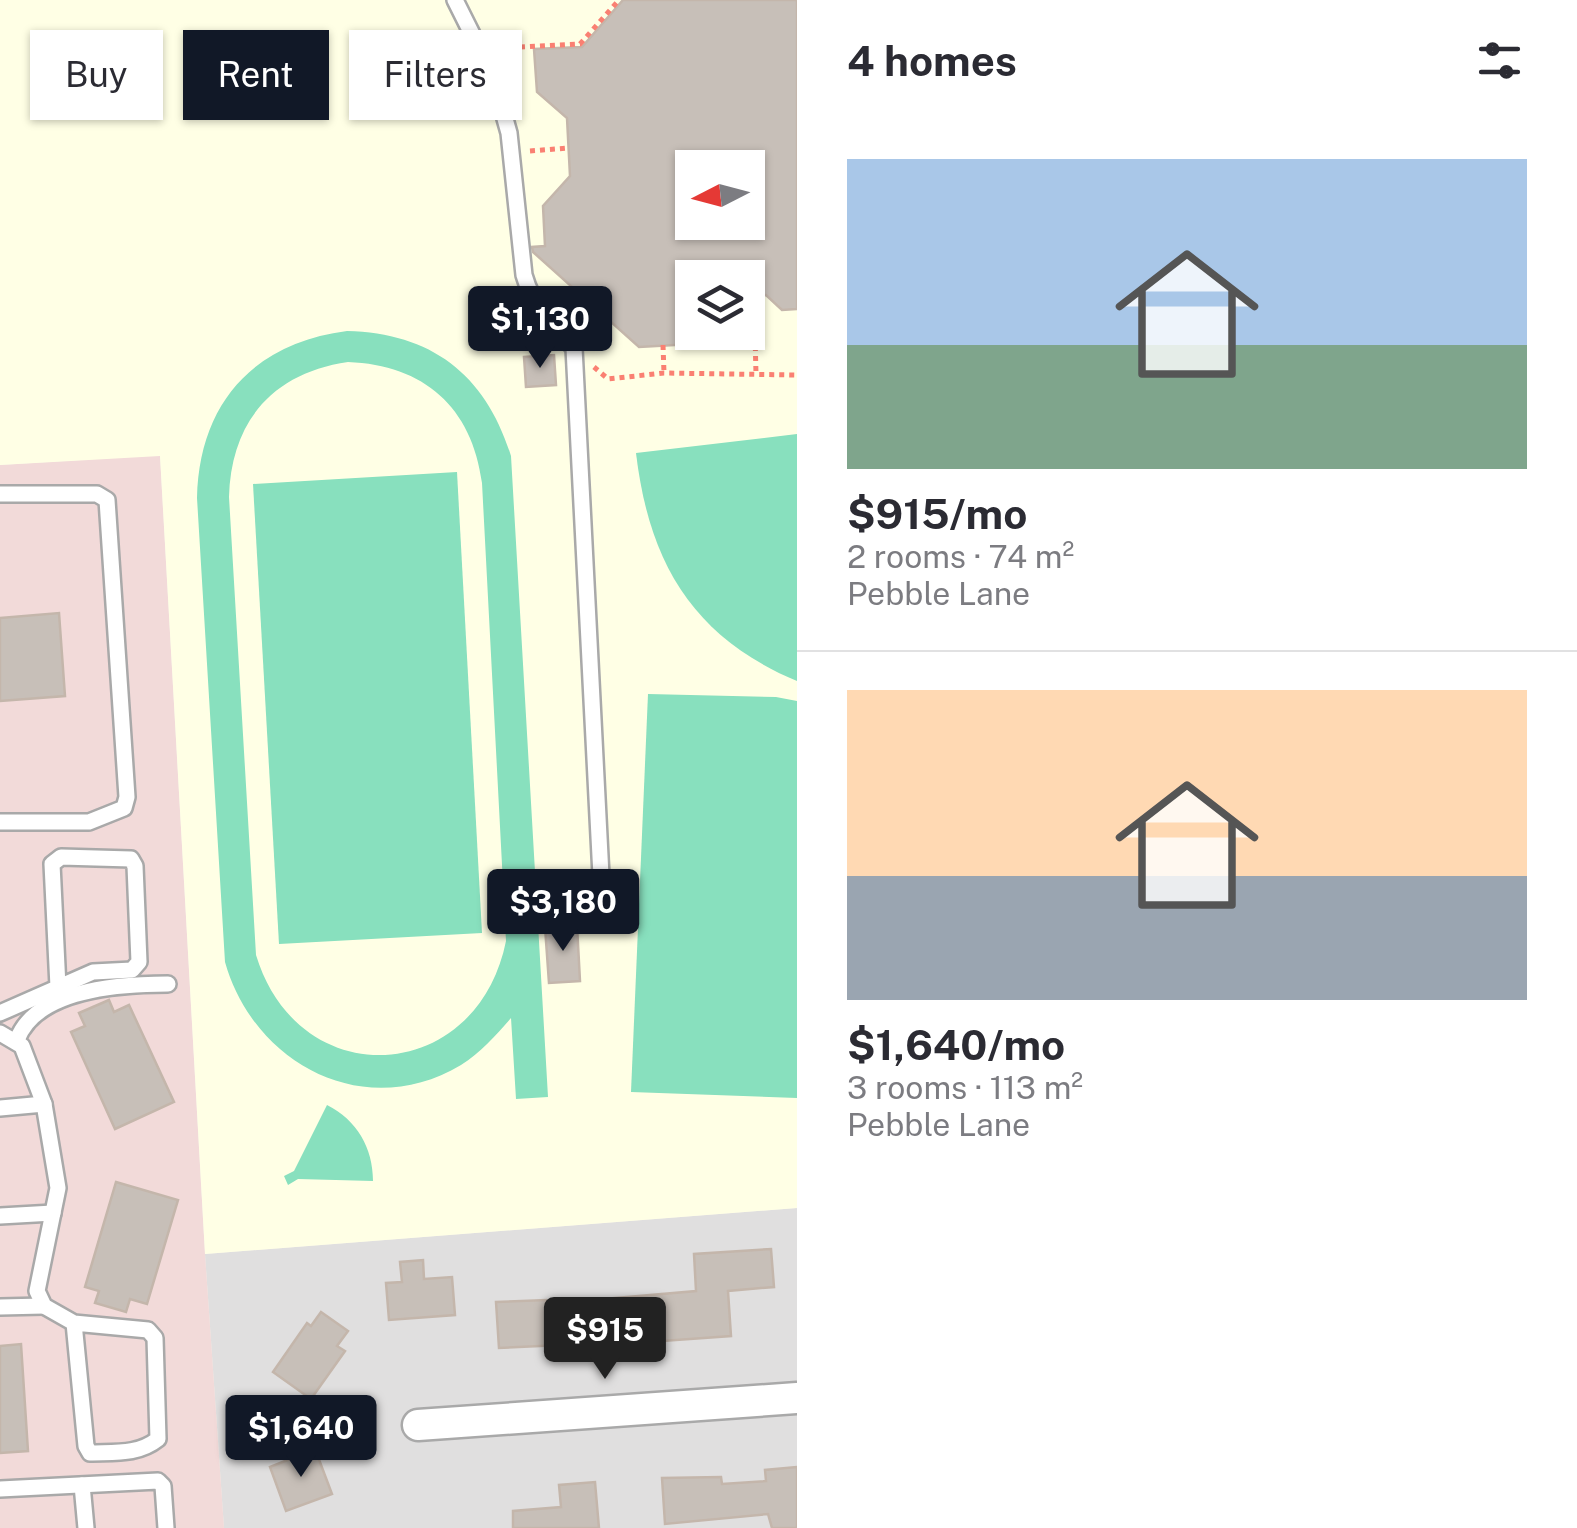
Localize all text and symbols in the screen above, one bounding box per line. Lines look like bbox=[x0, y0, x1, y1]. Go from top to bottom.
chip: Buy bbox=[30, 30, 163, 120]
chip: Rent bbox=[183, 30, 329, 120]
chip: Filters bbox=[349, 30, 522, 120]
icon: filters bbox=[1472, 33, 1527, 88]
text: 4 homes bbox=[847, 36, 1017, 85]
north arrow bbox=[675, 150, 765, 240]
map controls bbox=[675, 150, 765, 350]
icon: home bbox=[1097, 224, 1277, 404]
button: layers bbox=[675, 260, 765, 350]
pin: $1,130 bbox=[459, 286, 621, 371]
text: $1,130 bbox=[490, 300, 590, 337]
text: $915/mo bbox=[847, 489, 1027, 538]
text: 2 rooms · 74 m² bbox=[847, 538, 1074, 575]
text: Pebble Lane bbox=[847, 575, 1030, 612]
icon: home bbox=[1097, 755, 1277, 935]
pin: $3,180 bbox=[482, 869, 644, 954]
text: $3,180 bbox=[509, 883, 617, 920]
text: $1,640/mo bbox=[847, 1020, 1065, 1069]
text: 3 rooms · 113 m² bbox=[847, 1069, 1083, 1106]
text: Pebble Lane bbox=[847, 1106, 1030, 1143]
pin: $915 bbox=[546, 1297, 664, 1382]
text: $915 bbox=[566, 1311, 644, 1348]
pin: $1,640 bbox=[220, 1395, 382, 1480]
text: $1,640 bbox=[248, 1409, 354, 1446]

